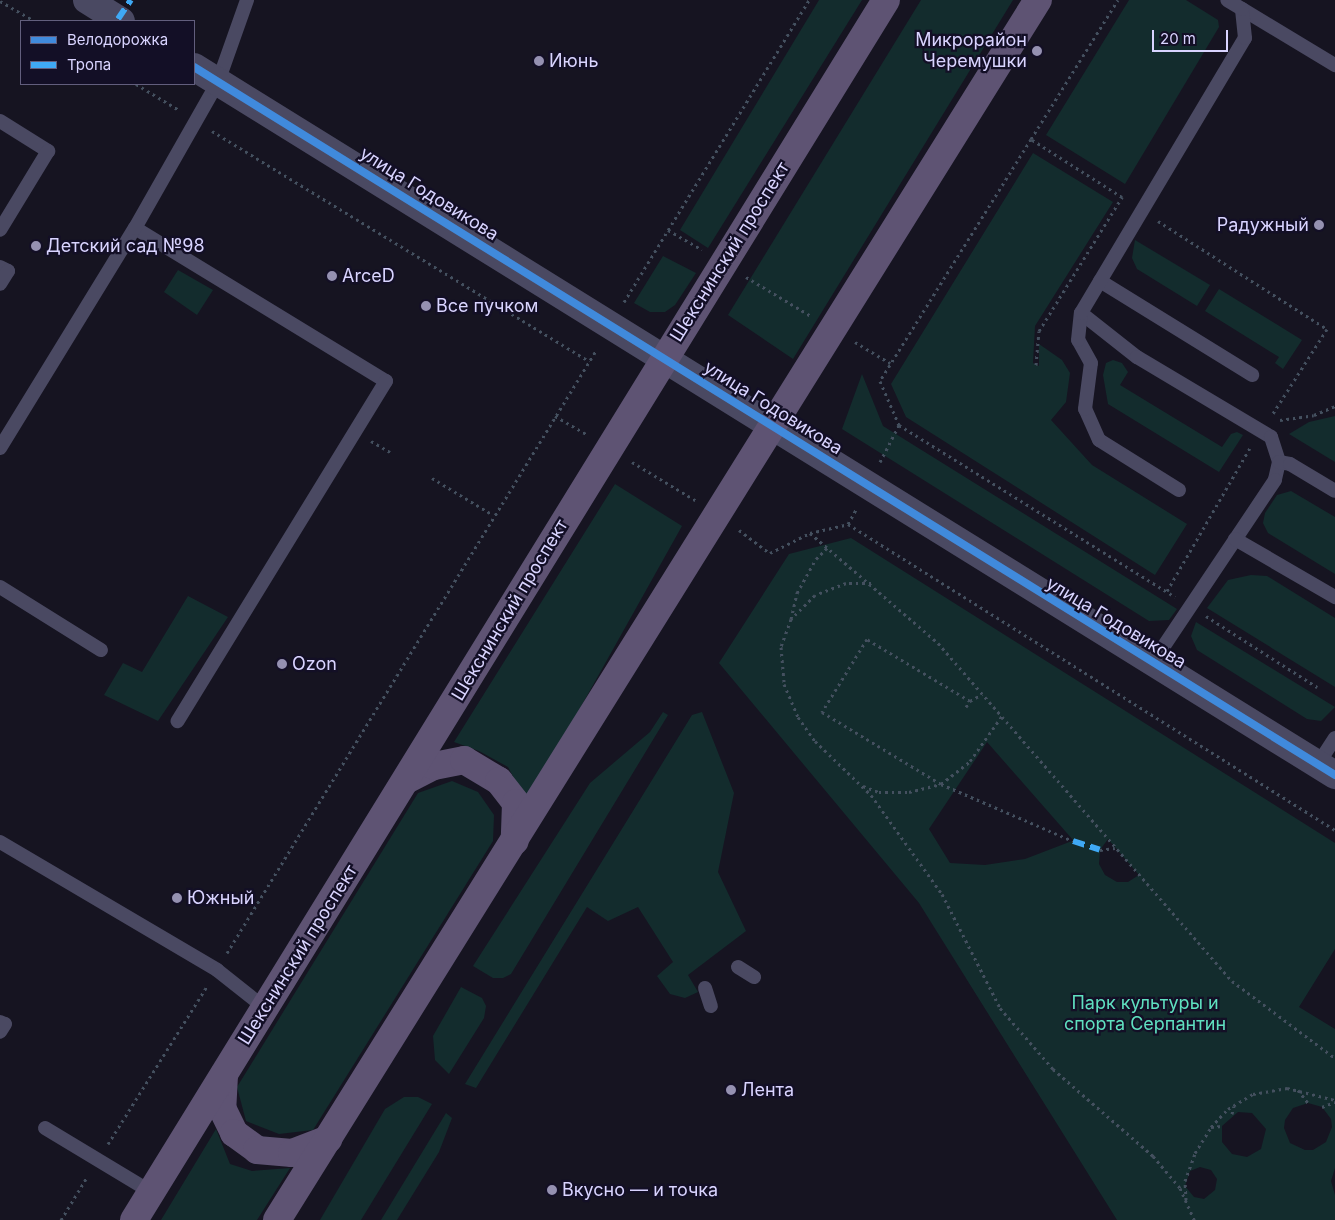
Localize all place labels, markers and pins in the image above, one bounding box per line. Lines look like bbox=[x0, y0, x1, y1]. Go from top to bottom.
place label: Микрорайон Черемушки bbox=[915, 30, 1027, 72]
marker: Микрорайон Черемушки bbox=[1031, 45, 1043, 57]
place label: Июнь bbox=[549, 50, 598, 72]
marker: Июнь bbox=[533, 55, 545, 67]
place label: Радужный bbox=[1217, 214, 1309, 236]
marker: Радужный bbox=[1313, 219, 1325, 231]
place label: Детский сад №98 bbox=[46, 235, 205, 257]
marker: Детский сад №98 bbox=[30, 240, 42, 252]
place label: ArceD bbox=[342, 265, 395, 287]
marker: ArceD bbox=[326, 270, 338, 282]
place label: Все пучком bbox=[436, 295, 538, 317]
marker: Все пучком bbox=[420, 300, 432, 312]
place label: Ozon bbox=[292, 653, 337, 675]
marker: Ozon bbox=[276, 658, 288, 670]
place label: Южный bbox=[187, 887, 254, 909]
marker: Южный bbox=[171, 892, 183, 904]
place label: Лента bbox=[741, 1079, 794, 1101]
marker: Лента bbox=[725, 1084, 737, 1096]
place label: Вкусно — и точка bbox=[562, 1179, 718, 1201]
marker: Вкусно — и точка bbox=[546, 1184, 558, 1196]

